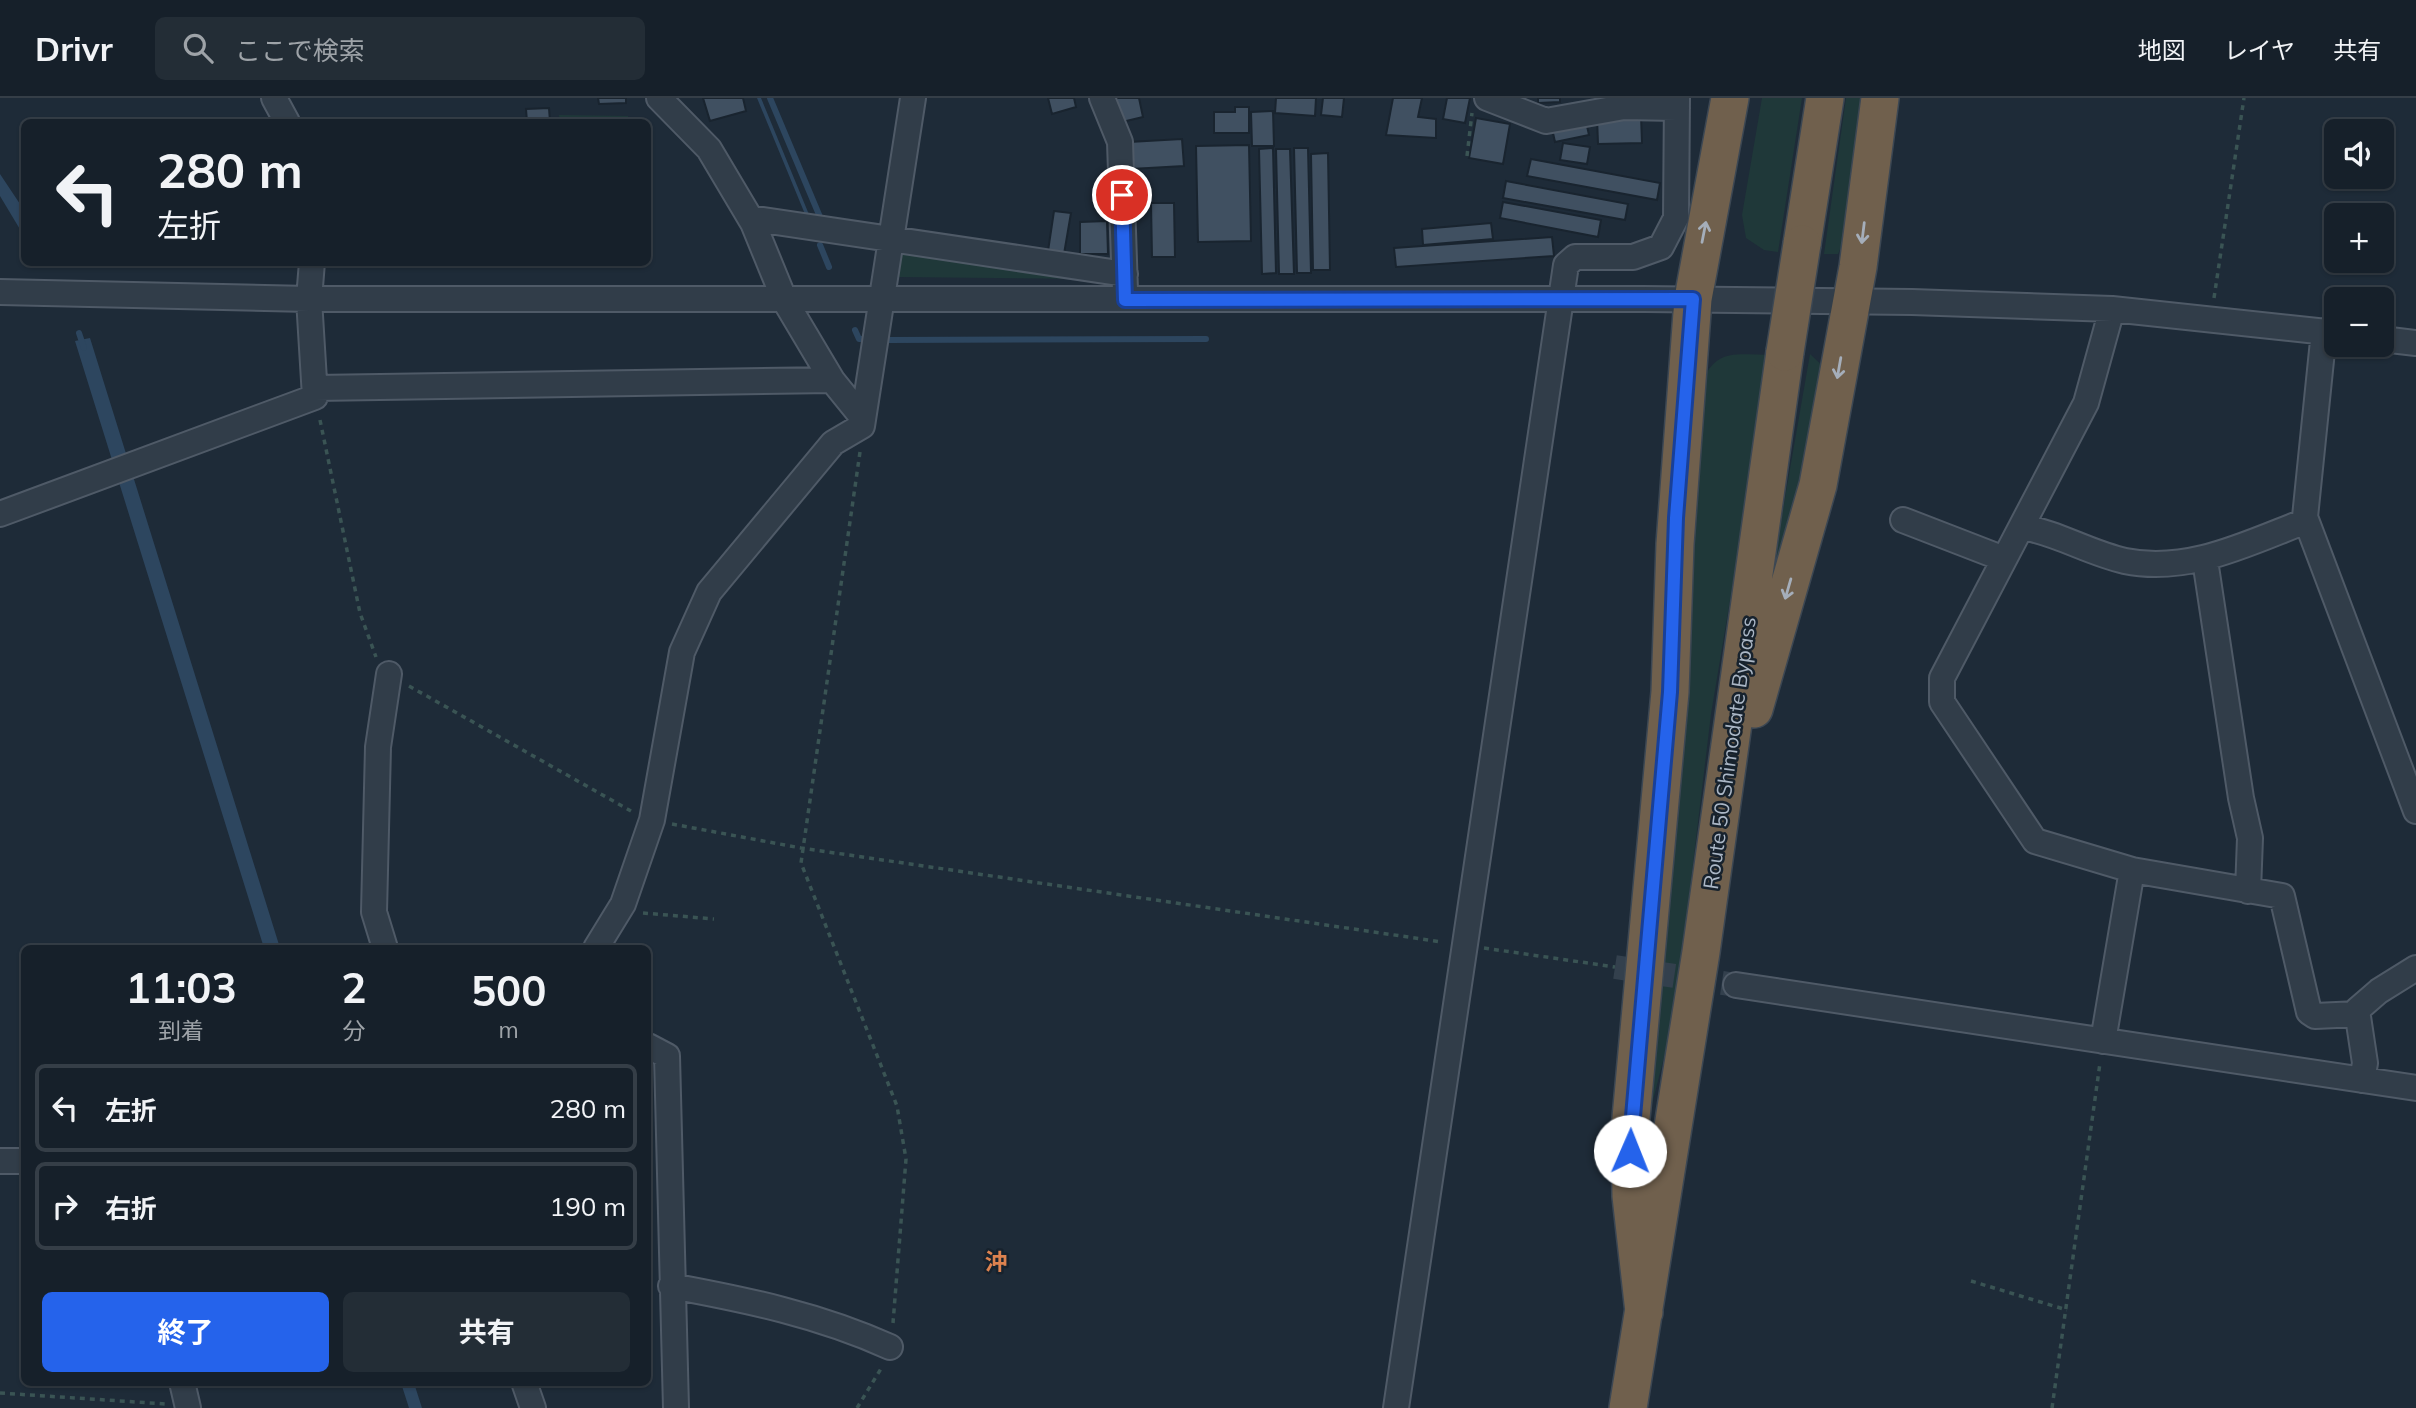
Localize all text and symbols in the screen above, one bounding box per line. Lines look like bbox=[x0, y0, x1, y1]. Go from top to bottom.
search box bbox=[155, 17, 645, 80]
text: Drivr bbox=[35, 28, 113, 69]
icon: search bbox=[179, 29, 217, 67]
text: ここで検索 bbox=[235, 34, 365, 67]
text: 地図 bbox=[2138, 35, 2186, 65]
text: レイヤ bbox=[2224, 35, 2295, 65]
text: 共有 bbox=[2333, 35, 2381, 65]
map controls bbox=[2324, 119, 2394, 357]
button: sound bbox=[2324, 119, 2394, 189]
text: 280 m bbox=[157, 139, 303, 200]
icon: left bbox=[42, 147, 133, 238]
pin bbox=[1092, 165, 1152, 225]
icon: arrive bbox=[1103, 176, 1141, 214]
button: + bbox=[2324, 203, 2394, 273]
text: 左折 bbox=[157, 205, 221, 245]
one-way arrow bbox=[1697, 221, 1711, 244]
one-way arrow bbox=[1856, 221, 1869, 244]
button: − bbox=[2324, 287, 2394, 357]
one-way arrow bbox=[1832, 356, 1845, 379]
one-way arrow bbox=[1781, 578, 1794, 600]
street label: Route 50 Shimodate Bypass bbox=[1697, 615, 1761, 891]
text: 11:03 bbox=[125, 961, 237, 1014]
text: 2 bbox=[341, 961, 366, 1014]
text: 500 bbox=[471, 964, 546, 1017]
text: m bbox=[499, 1015, 519, 1044]
text: 到着 bbox=[158, 1016, 204, 1045]
text: 分 bbox=[342, 1016, 365, 1045]
icon: left bbox=[46, 1089, 84, 1127]
text: 280 m bbox=[550, 1092, 626, 1125]
text: 左折 bbox=[105, 1094, 157, 1127]
position arrow bbox=[1593, 1114, 1667, 1188]
icon: right bbox=[46, 1187, 84, 1225]
text: 190 m bbox=[550, 1190, 626, 1223]
text: 右折 bbox=[105, 1192, 157, 1225]
district label: 沖 bbox=[985, 1247, 1008, 1276]
button: 終了 bbox=[42, 1292, 329, 1372]
button: 共有 bbox=[343, 1292, 630, 1372]

